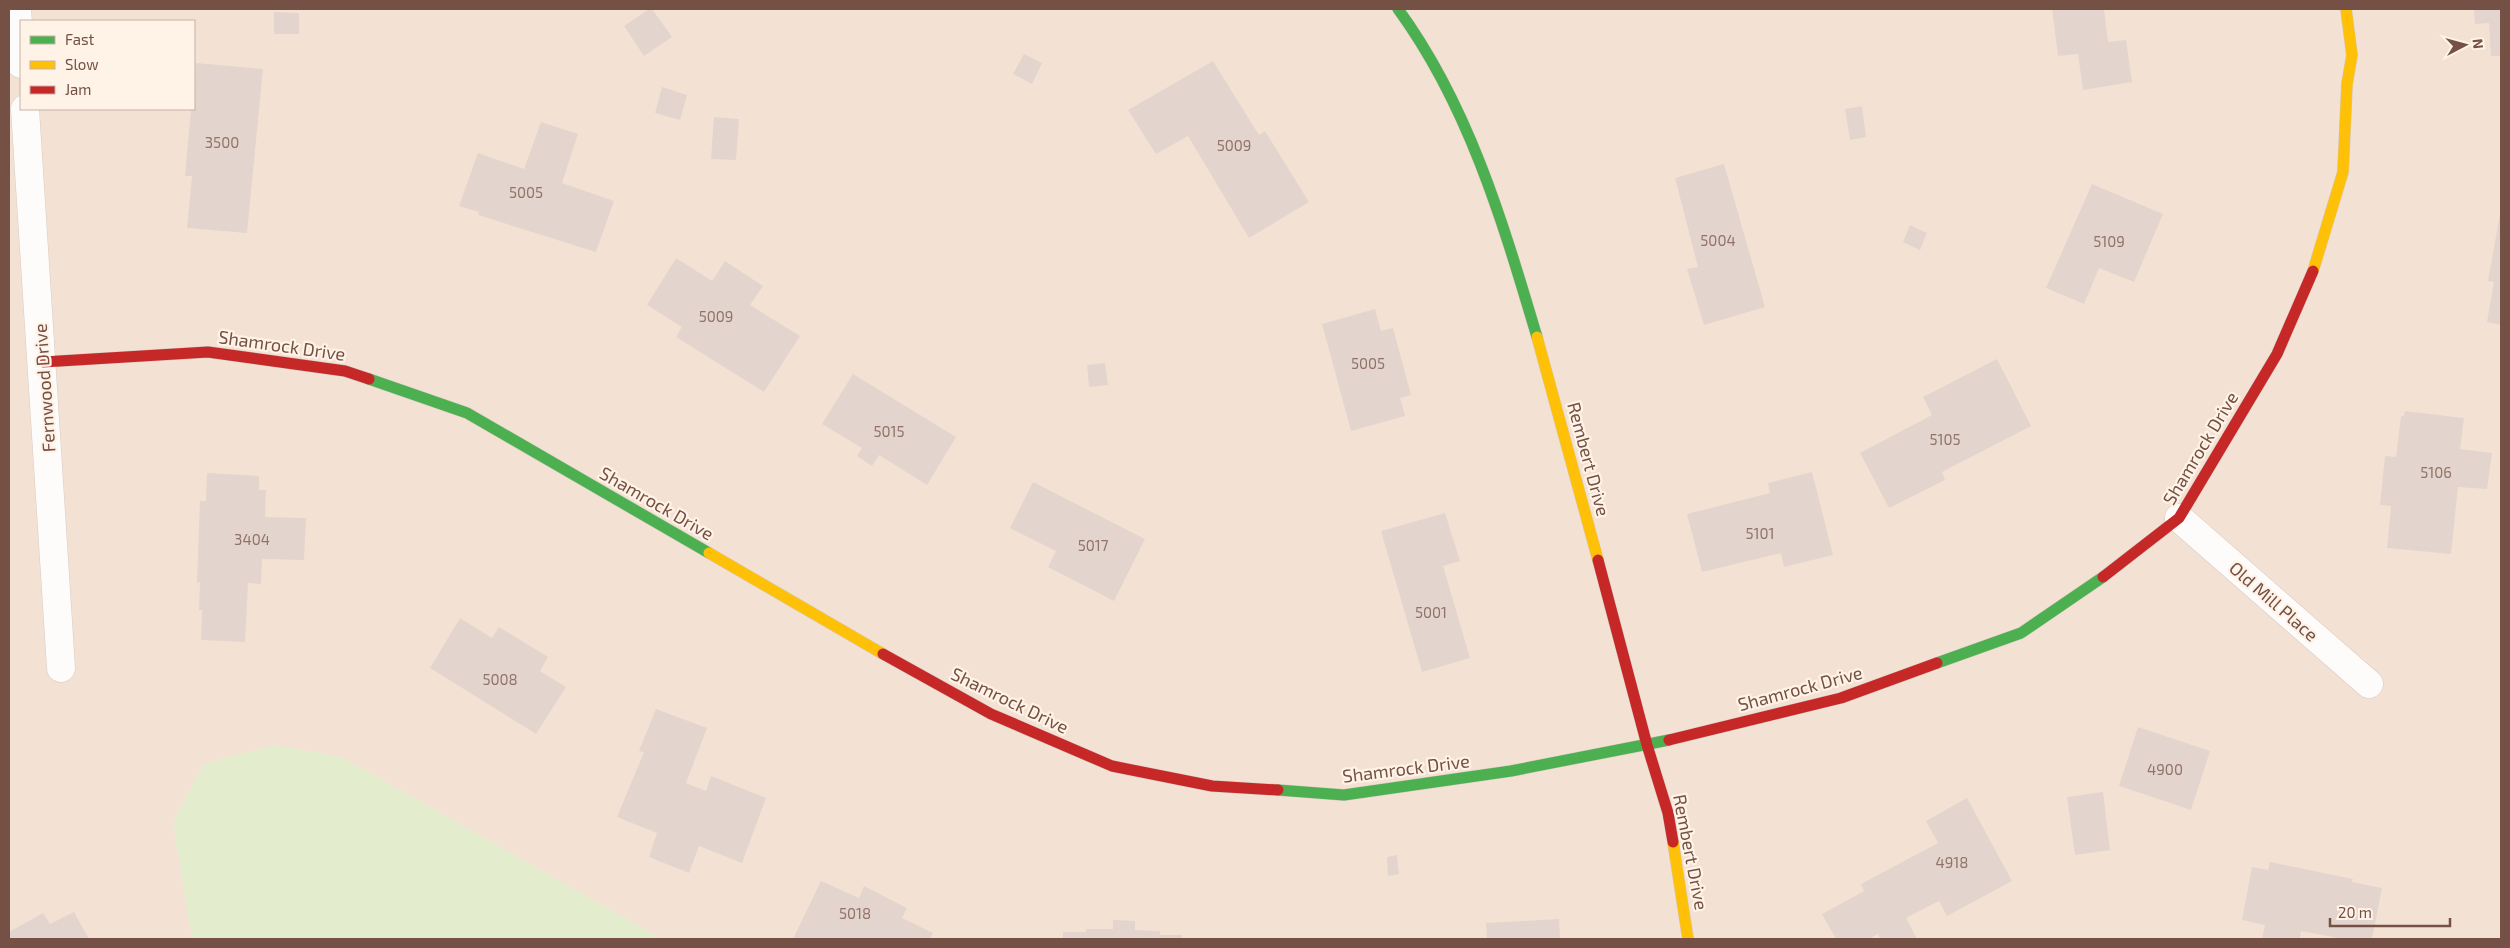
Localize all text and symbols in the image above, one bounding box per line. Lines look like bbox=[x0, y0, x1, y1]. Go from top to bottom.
legend bbox=[20, 20, 195, 110]
north arrow bbox=[2440, 20, 2490, 70]
text: Fast bbox=[65, 30, 95, 48]
text: N bbox=[2469, 38, 2487, 50]
text: Slow bbox=[65, 55, 99, 73]
text: Jam bbox=[65, 80, 91, 98]
house number: 3500 bbox=[205, 133, 239, 151]
house number: 5009 bbox=[1217, 136, 1251, 154]
house number: 5005 bbox=[509, 183, 543, 201]
house number: 5004 bbox=[1700, 231, 1736, 249]
house number: 5109 bbox=[2093, 232, 2125, 250]
house number: 5009 bbox=[699, 307, 733, 325]
street label: Fernwood Drive bbox=[29, 323, 59, 453]
street label: Shamrock Drive bbox=[217, 325, 347, 365]
house number: 5005 bbox=[1351, 354, 1385, 372]
street label: Shamrock Drive bbox=[2158, 387, 2242, 509]
street label: Rembert Drive bbox=[1563, 400, 1615, 518]
house number: 5015 bbox=[873, 422, 905, 440]
house number: 5105 bbox=[1929, 430, 1961, 448]
street label: Shamrock Drive bbox=[596, 461, 718, 545]
house number: 5106 bbox=[2420, 463, 2452, 481]
house number: 5101 bbox=[1745, 524, 1775, 542]
house number: 3404 bbox=[234, 530, 270, 548]
house number: 5017 bbox=[1078, 536, 1109, 554]
street label: Old Mill Place bbox=[2225, 556, 2323, 646]
house number: 5001 bbox=[1415, 603, 1447, 621]
street label: Shamrock Drive bbox=[1735, 661, 1865, 715]
street label: Shamrock Drive bbox=[948, 662, 1072, 738]
house number: 5008 bbox=[482, 670, 518, 688]
street label: Shamrock Drive bbox=[1341, 749, 1471, 787]
house number: 4900 bbox=[2147, 760, 2183, 778]
street label: Rembert Drive bbox=[1669, 792, 1713, 912]
house number: 4918 bbox=[1936, 853, 1968, 871]
scale bar bbox=[2330, 896, 2450, 928]
text: 20 m bbox=[2338, 903, 2372, 921]
house number: 5018 bbox=[839, 904, 871, 922]

